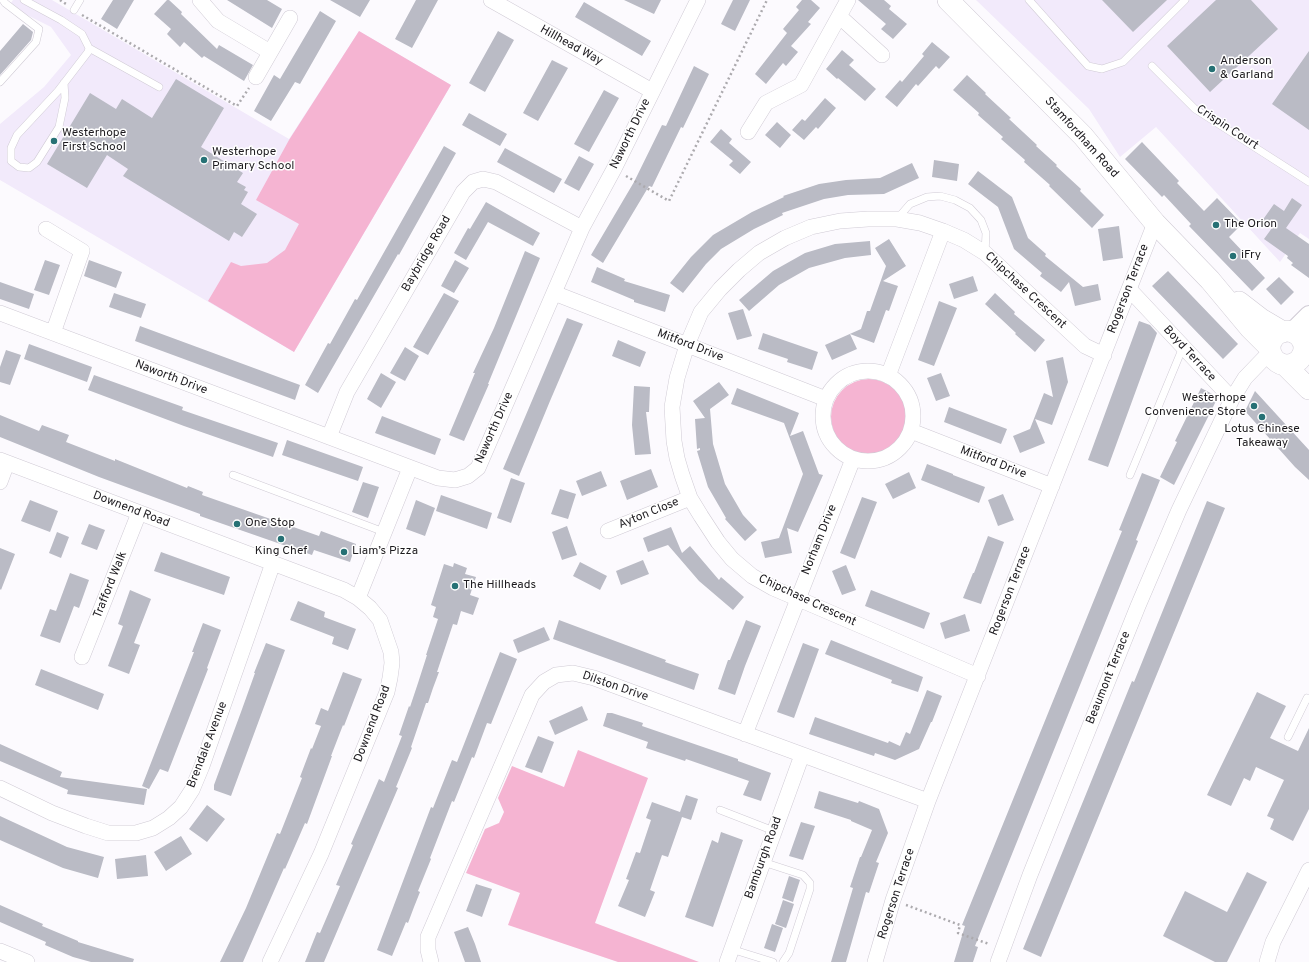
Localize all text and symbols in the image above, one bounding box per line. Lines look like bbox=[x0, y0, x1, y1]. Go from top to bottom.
street label: Hillhead Way bbox=[537, 23, 605, 69]
place label: Anderson & Garland bbox=[1220, 55, 1274, 83]
marker: Anderson & Garland bbox=[1207, 64, 1217, 74]
street label: Stamfordham Road bbox=[1041, 95, 1121, 181]
street label: Naworth Drive bbox=[608, 96, 654, 172]
street label: Crispin Court bbox=[1193, 103, 1261, 153]
place label: Westerhope First School bbox=[62, 127, 126, 155]
marker: Westerhope First School bbox=[49, 136, 59, 146]
place label: Westerhope Primary School bbox=[212, 146, 294, 174]
marker: Westerhope Primary School bbox=[199, 155, 209, 165]
street label: Baybridge Road bbox=[399, 213, 455, 295]
place label: The Orion bbox=[1224, 218, 1277, 232]
marker: The Orion bbox=[1211, 220, 1221, 230]
street label: Rogerson Terrace bbox=[1105, 242, 1153, 336]
place label: iFry bbox=[1241, 249, 1261, 263]
street label: Chipchase Crescent bbox=[981, 250, 1069, 332]
marker: iFry bbox=[1228, 251, 1238, 261]
street label: Boyd Terrace bbox=[1160, 323, 1218, 385]
street label: Mitford Drive bbox=[655, 327, 725, 365]
street label: Naworth Drive bbox=[133, 358, 209, 398]
street label: Naworth Drive bbox=[473, 390, 517, 466]
place label: Westerhope Convenience Store bbox=[1145, 392, 1246, 420]
marker: Westerhope Convenience Store bbox=[1249, 401, 1259, 411]
marker: Lotus Chinese Takeaway bbox=[1257, 412, 1267, 422]
place label: Lotus Chinese Takeaway bbox=[1224, 423, 1300, 451]
street label: Mitford Drive bbox=[958, 444, 1028, 482]
street label: Downend Road bbox=[91, 489, 171, 531]
street label: Ayton Close bbox=[617, 495, 681, 533]
street label: Norham Drive bbox=[799, 503, 841, 577]
place label: One Stop bbox=[245, 517, 295, 531]
marker: One Stop bbox=[232, 519, 242, 529]
marker: King Chef bbox=[276, 534, 286, 544]
street label: Rogerson Terrace bbox=[987, 544, 1035, 638]
place label: King Chef bbox=[255, 545, 307, 559]
place label: Liam’s Pizza bbox=[352, 545, 418, 559]
marker: Liam’s Pizza bbox=[339, 547, 349, 557]
street label: Trafford Walk bbox=[91, 549, 131, 621]
street label: Chipchase Crescent bbox=[756, 572, 858, 630]
place label: The Hillheads bbox=[463, 579, 536, 593]
marker: The Hillheads bbox=[450, 581, 460, 591]
street label: Beaumont Terrace bbox=[1084, 629, 1134, 727]
street label: Dilston Drive bbox=[580, 669, 650, 705]
street label: Downend Road bbox=[352, 684, 394, 764]
street label: Brendale Avenue bbox=[185, 700, 231, 790]
street label: Bamburgh Road bbox=[742, 815, 786, 901]
street label: Rogerson Terrace bbox=[876, 847, 918, 941]

